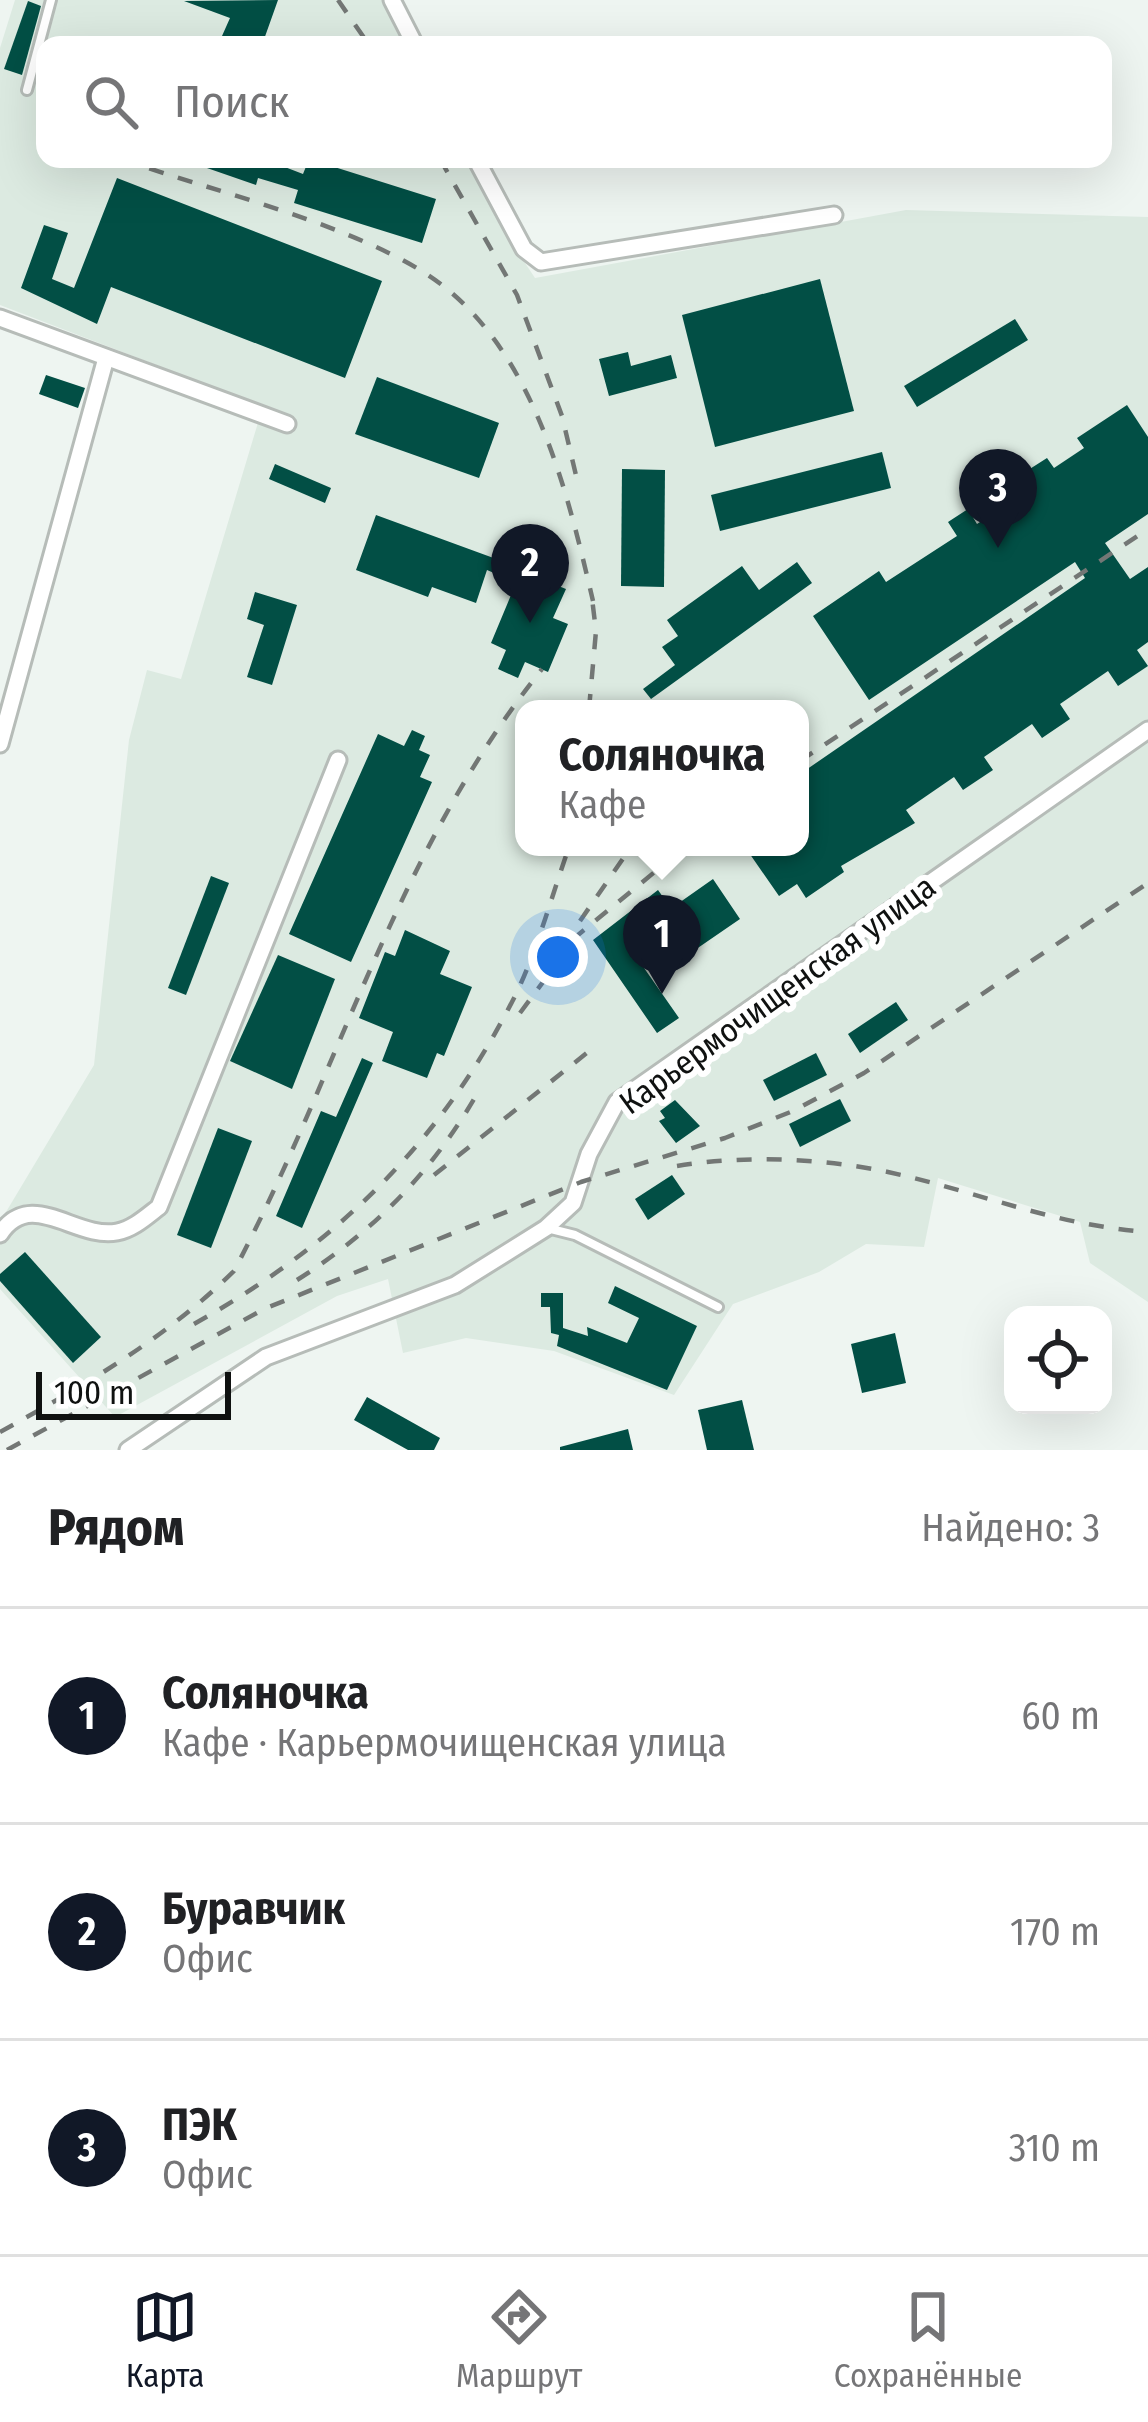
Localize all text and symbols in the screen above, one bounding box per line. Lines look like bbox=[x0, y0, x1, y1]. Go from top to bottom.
search box bbox=[36, 36, 1112, 168]
icon: search bbox=[78, 69, 144, 135]
text: Поиск bbox=[174, 75, 289, 129]
pin: 3 bbox=[959, 449, 1037, 548]
pin: 2 bbox=[491, 524, 569, 623]
popup bbox=[515, 700, 809, 856]
text: Соляночка bbox=[559, 728, 765, 782]
text: Кафе bbox=[559, 782, 646, 828]
street label: Карьермочищенская улица bbox=[612, 867, 943, 1123]
pin: 1 bbox=[623, 895, 701, 994]
your location bbox=[528, 927, 588, 987]
map controls bbox=[1004, 1306, 1112, 1414]
button: locate bbox=[1004, 1306, 1112, 1414]
scale bar bbox=[36, 1366, 231, 1419]
text: 100 m bbox=[54, 1373, 134, 1413]
text: Рядом bbox=[48, 1497, 184, 1559]
text: Найдено: 3 bbox=[921, 1505, 1100, 1551]
text: Соляночка bbox=[162, 1666, 369, 1720]
text: 1 bbox=[79, 1693, 95, 1739]
text: 60 m bbox=[1021, 1693, 1100, 1739]
text: Кафе · Карьермочищенская улица bbox=[162, 1720, 727, 1766]
text: Буравчик bbox=[162, 1882, 345, 1936]
text: 2 bbox=[78, 1909, 96, 1955]
text: 170 m bbox=[1010, 1909, 1100, 1955]
text: Офис bbox=[162, 1936, 253, 1982]
text: ПЭК bbox=[162, 2098, 237, 2152]
text: 3 bbox=[78, 2125, 96, 2171]
text: 310 m bbox=[1009, 2125, 1100, 2171]
text: Офис bbox=[162, 2152, 253, 2198]
tab: Карта bbox=[126, 2284, 205, 2396]
tab: Маршрут bbox=[456, 2284, 582, 2396]
tab: Сохранённые bbox=[834, 2284, 1022, 2396]

